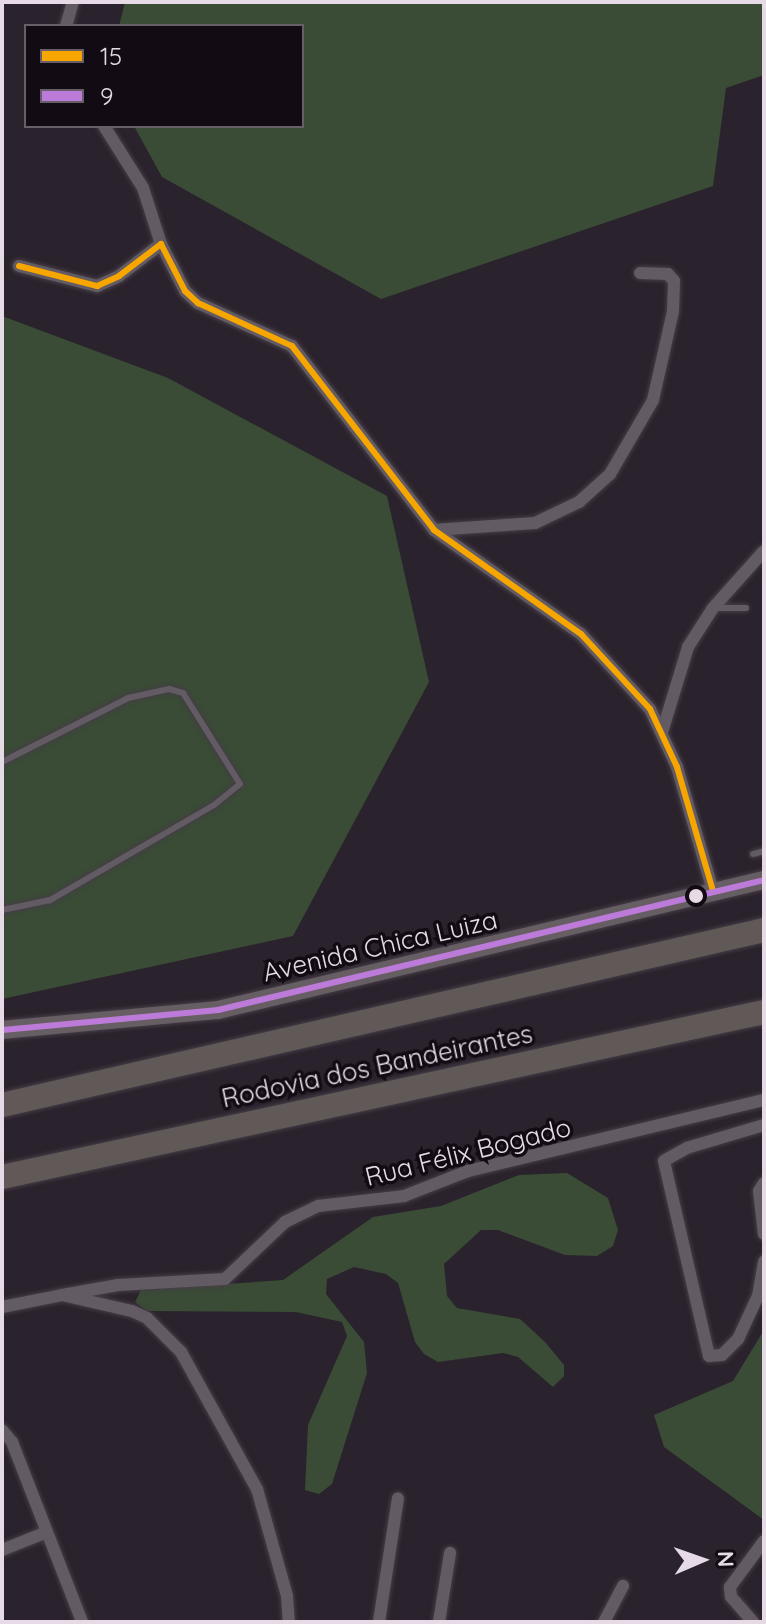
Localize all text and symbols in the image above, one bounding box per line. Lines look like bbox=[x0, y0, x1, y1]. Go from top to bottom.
legend bbox=[24, 24, 304, 128]
text: 15 bbox=[100, 41, 122, 71]
text: 9 bbox=[100, 81, 113, 111]
unlabelled marker bbox=[688, 888, 704, 904]
street label: Avenida Chica Luiza bbox=[260, 904, 500, 988]
street label: Rodovia dos Bandeirantes bbox=[219, 1018, 535, 1114]
street label: Rua Félix Bogado bbox=[362, 1111, 574, 1193]
north arrow bbox=[662, 1520, 742, 1600]
text: N bbox=[712, 1551, 740, 1568]

